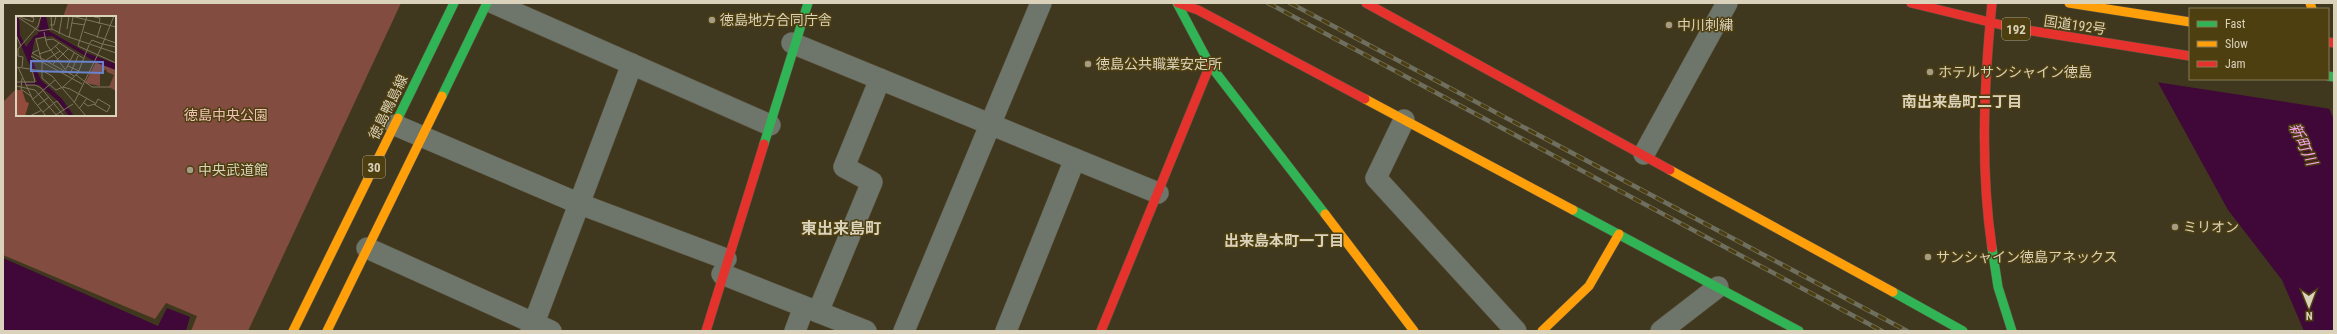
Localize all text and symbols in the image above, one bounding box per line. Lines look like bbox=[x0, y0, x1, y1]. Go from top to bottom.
legend bbox=[2189, 8, 2329, 80]
place label: 徳島地方合同庁舎 bbox=[720, 12, 832, 28]
street label: 国道192号 bbox=[2043, 13, 2107, 37]
marker: 徳島地方合同庁舎 bbox=[707, 15, 717, 25]
inset map bbox=[16, 16, 116, 116]
place label: 中川刺繍 bbox=[1677, 17, 1733, 33]
text: Fast bbox=[2225, 17, 2246, 31]
road number: 192 bbox=[2002, 18, 2030, 40]
marker: 中川刺繍 bbox=[1664, 20, 1674, 30]
text: Slow bbox=[2225, 37, 2248, 51]
place label: 徳島公共職業安定所 bbox=[1096, 56, 1222, 72]
text: Jam bbox=[2225, 57, 2246, 71]
marker: 徳島公共職業安定所 bbox=[1083, 59, 1093, 69]
place label: ホテルサンシャイン徳島 bbox=[1938, 64, 2092, 80]
marker: ホテルサンシャイン徳島 bbox=[1925, 67, 1935, 77]
street label: 徳島鴨島線 bbox=[365, 72, 411, 142]
district label: 南出来島町二丁目 bbox=[1902, 93, 2022, 111]
park label: 徳島中央公園 bbox=[184, 107, 268, 123]
water label: 新町川 bbox=[2285, 120, 2322, 170]
road number: 30 bbox=[363, 156, 385, 178]
place label: 中央武道館 bbox=[198, 162, 268, 178]
marker: 中央武道館 bbox=[185, 165, 195, 175]
district label: 東出来島町 bbox=[801, 219, 881, 238]
place label: ミリオン bbox=[2183, 219, 2239, 235]
marker: ミリオン bbox=[2170, 222, 2180, 232]
district label: 出来島本町一丁目 bbox=[1224, 232, 1344, 250]
place label: サンシャイン徳島アネックス bbox=[1936, 249, 2118, 265]
marker: サンシャイン徳島アネックス bbox=[1923, 252, 1933, 262]
north arrow bbox=[2289, 286, 2329, 326]
text: N bbox=[2305, 309, 2313, 322]

